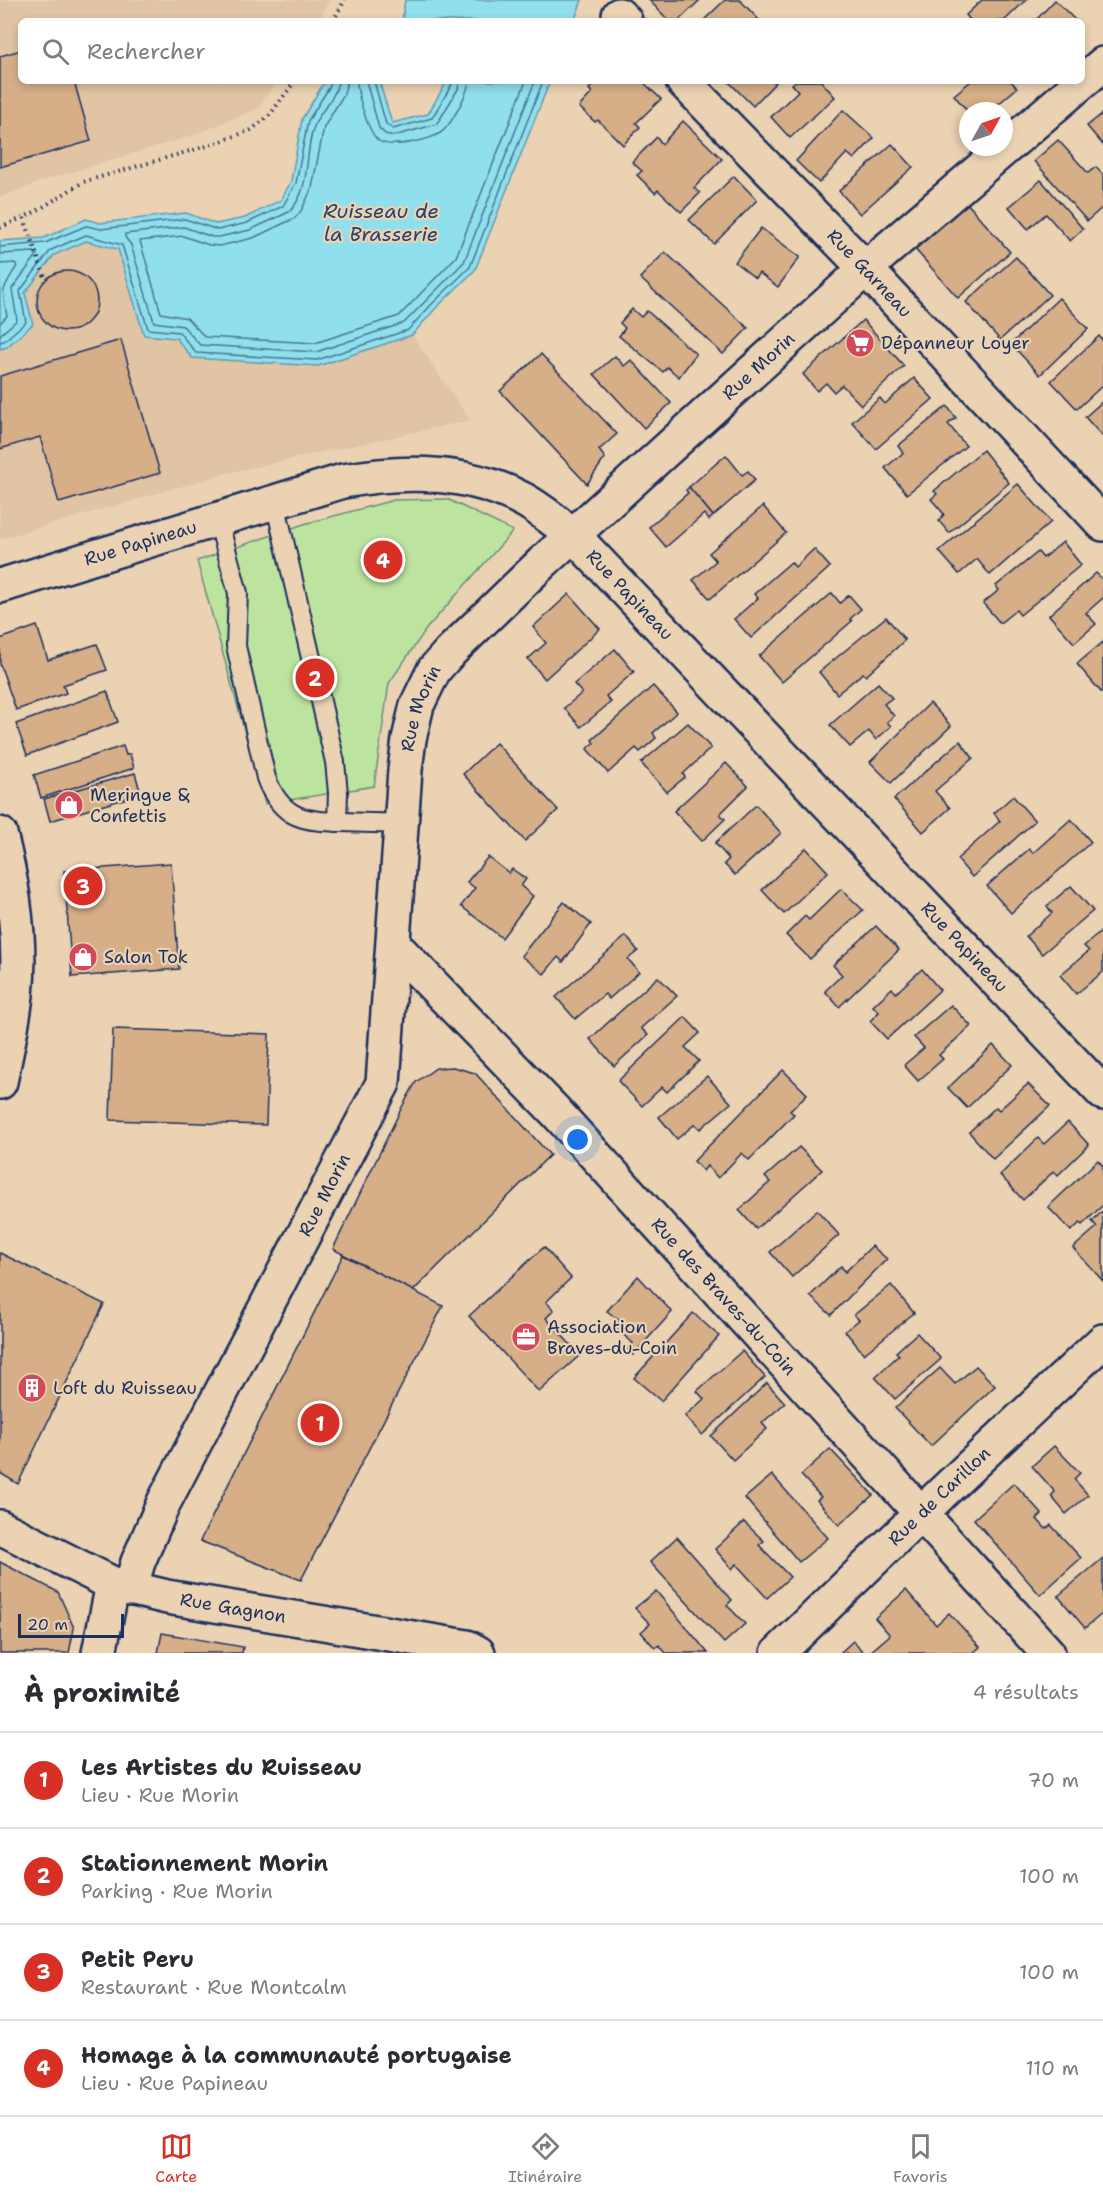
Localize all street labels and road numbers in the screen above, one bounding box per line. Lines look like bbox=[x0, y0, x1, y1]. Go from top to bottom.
street label: Rue Garneau bbox=[822, 224, 917, 323]
street label: Rue Morin bbox=[717, 327, 800, 405]
street label: Rue Papineau bbox=[81, 514, 200, 571]
street label: Rue Papineau bbox=[581, 544, 679, 645]
street label: Rue Morin bbox=[395, 661, 447, 753]
street label: Rue Papineau bbox=[916, 897, 1013, 998]
street label: Rue Morin bbox=[293, 1149, 356, 1241]
street label: Rue des Braves-du-Coin bbox=[646, 1213, 802, 1380]
street label: Rue de Carillon bbox=[883, 1441, 996, 1551]
street label: Rue Gagnon bbox=[178, 1587, 288, 1629]

